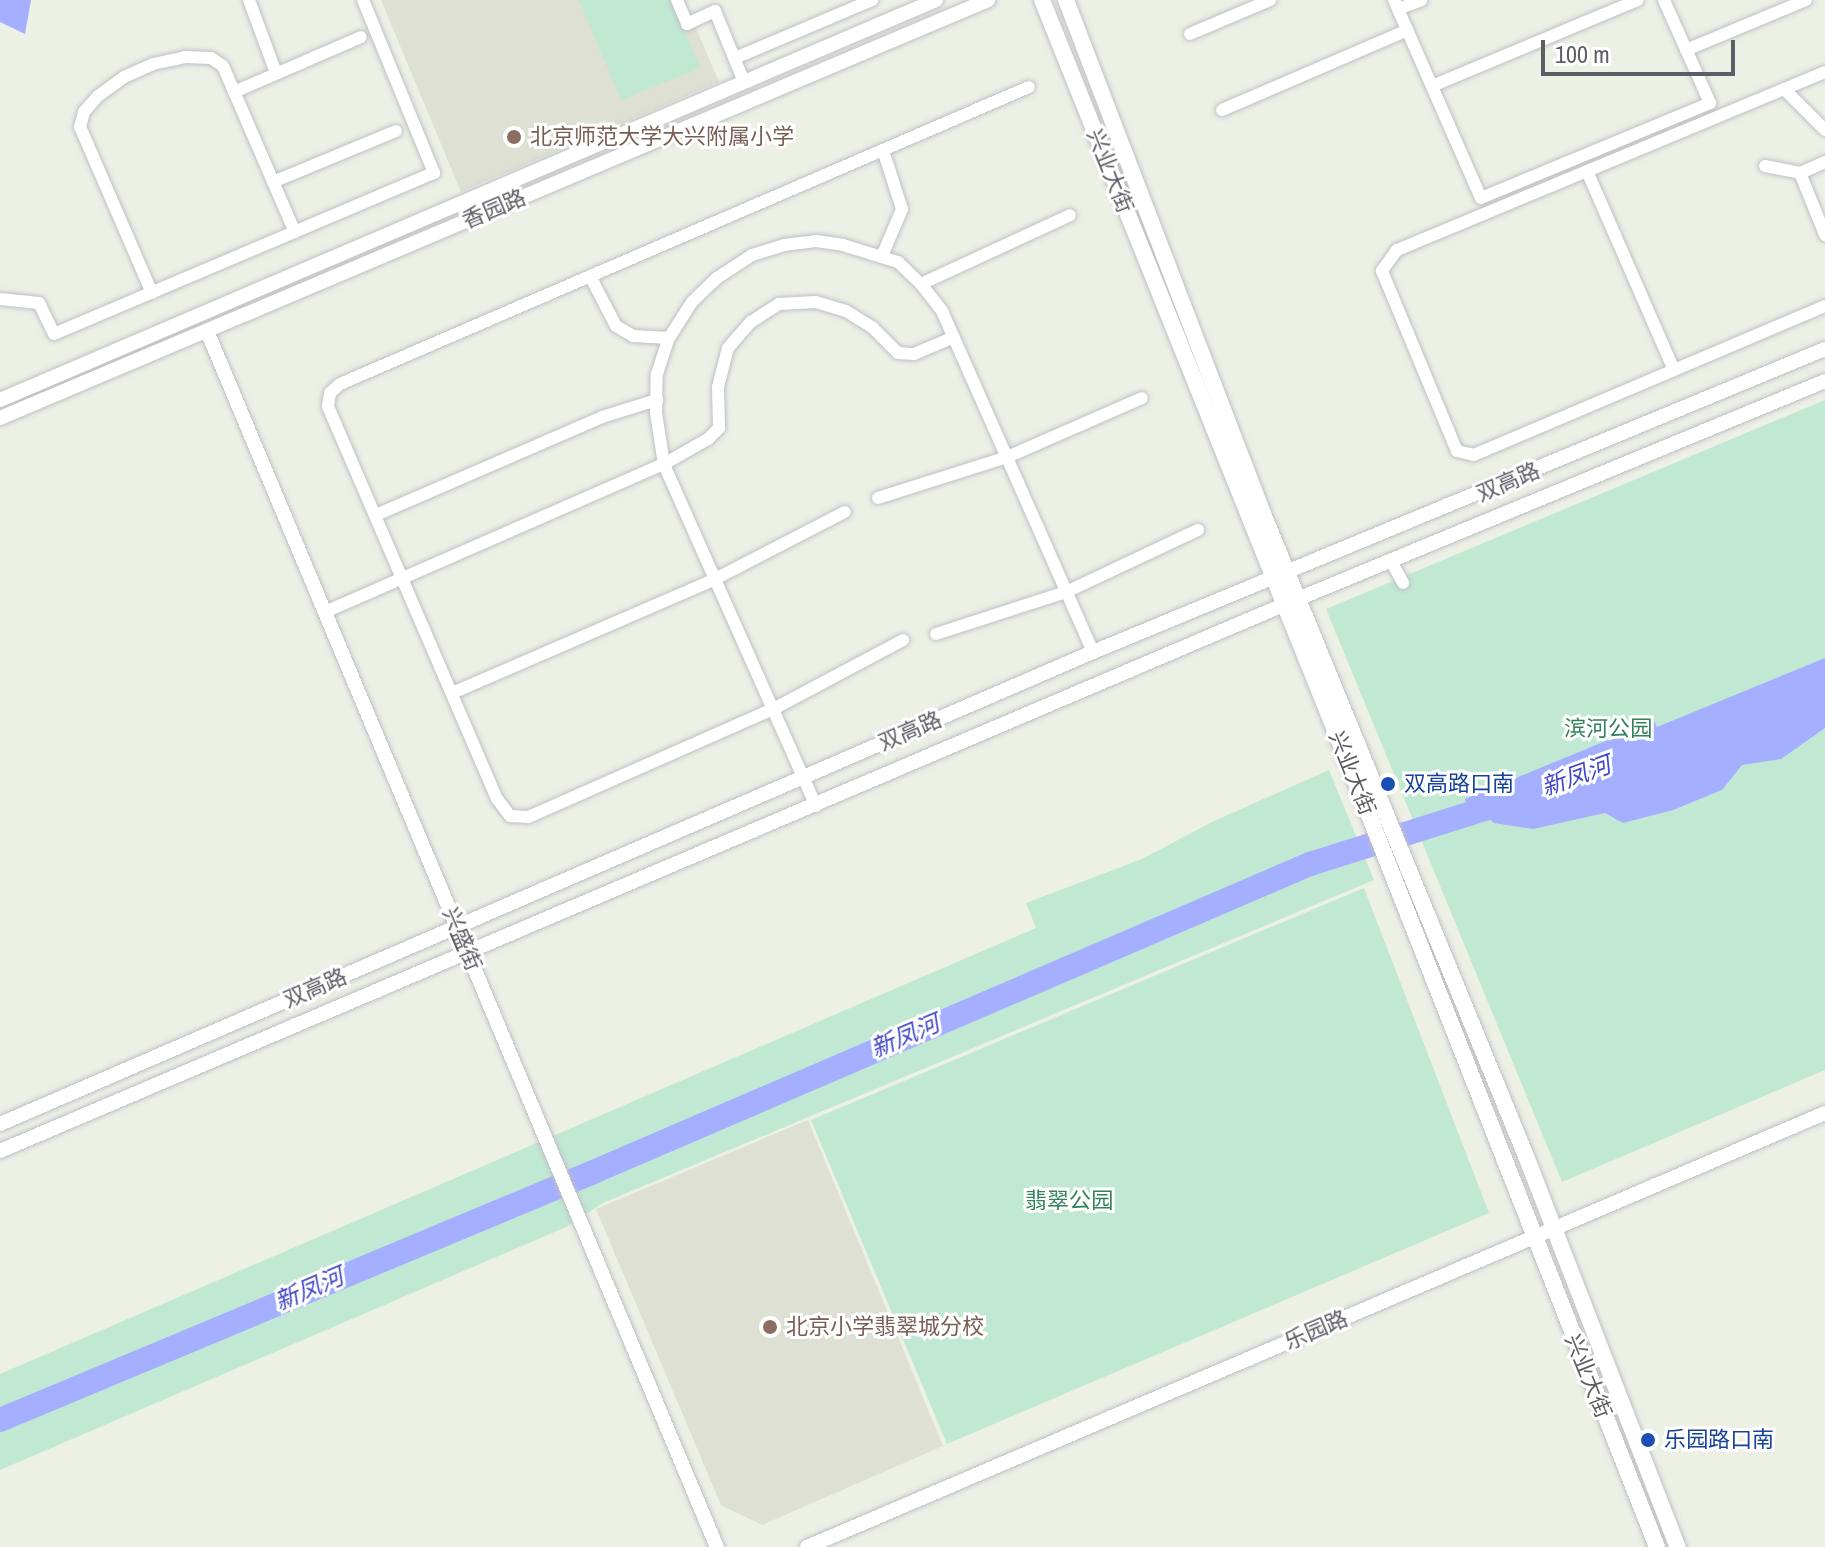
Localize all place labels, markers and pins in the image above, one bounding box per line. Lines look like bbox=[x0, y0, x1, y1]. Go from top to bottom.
place label: 北京师范大学大兴附属小学 bbox=[530, 124, 794, 150]
marker: 北京师范大学大兴附属小学 bbox=[505, 128, 523, 146]
place label: 双高路口南 bbox=[1404, 771, 1514, 797]
marker: 双高路口南 bbox=[1379, 775, 1397, 793]
place label: 北京小学翡翠城分校 bbox=[786, 1314, 984, 1340]
marker: 北京小学翡翠城分校 bbox=[761, 1318, 779, 1336]
place label: 乐园路口南 bbox=[1664, 1427, 1774, 1453]
marker: 乐园路口南 bbox=[1639, 1431, 1657, 1449]

